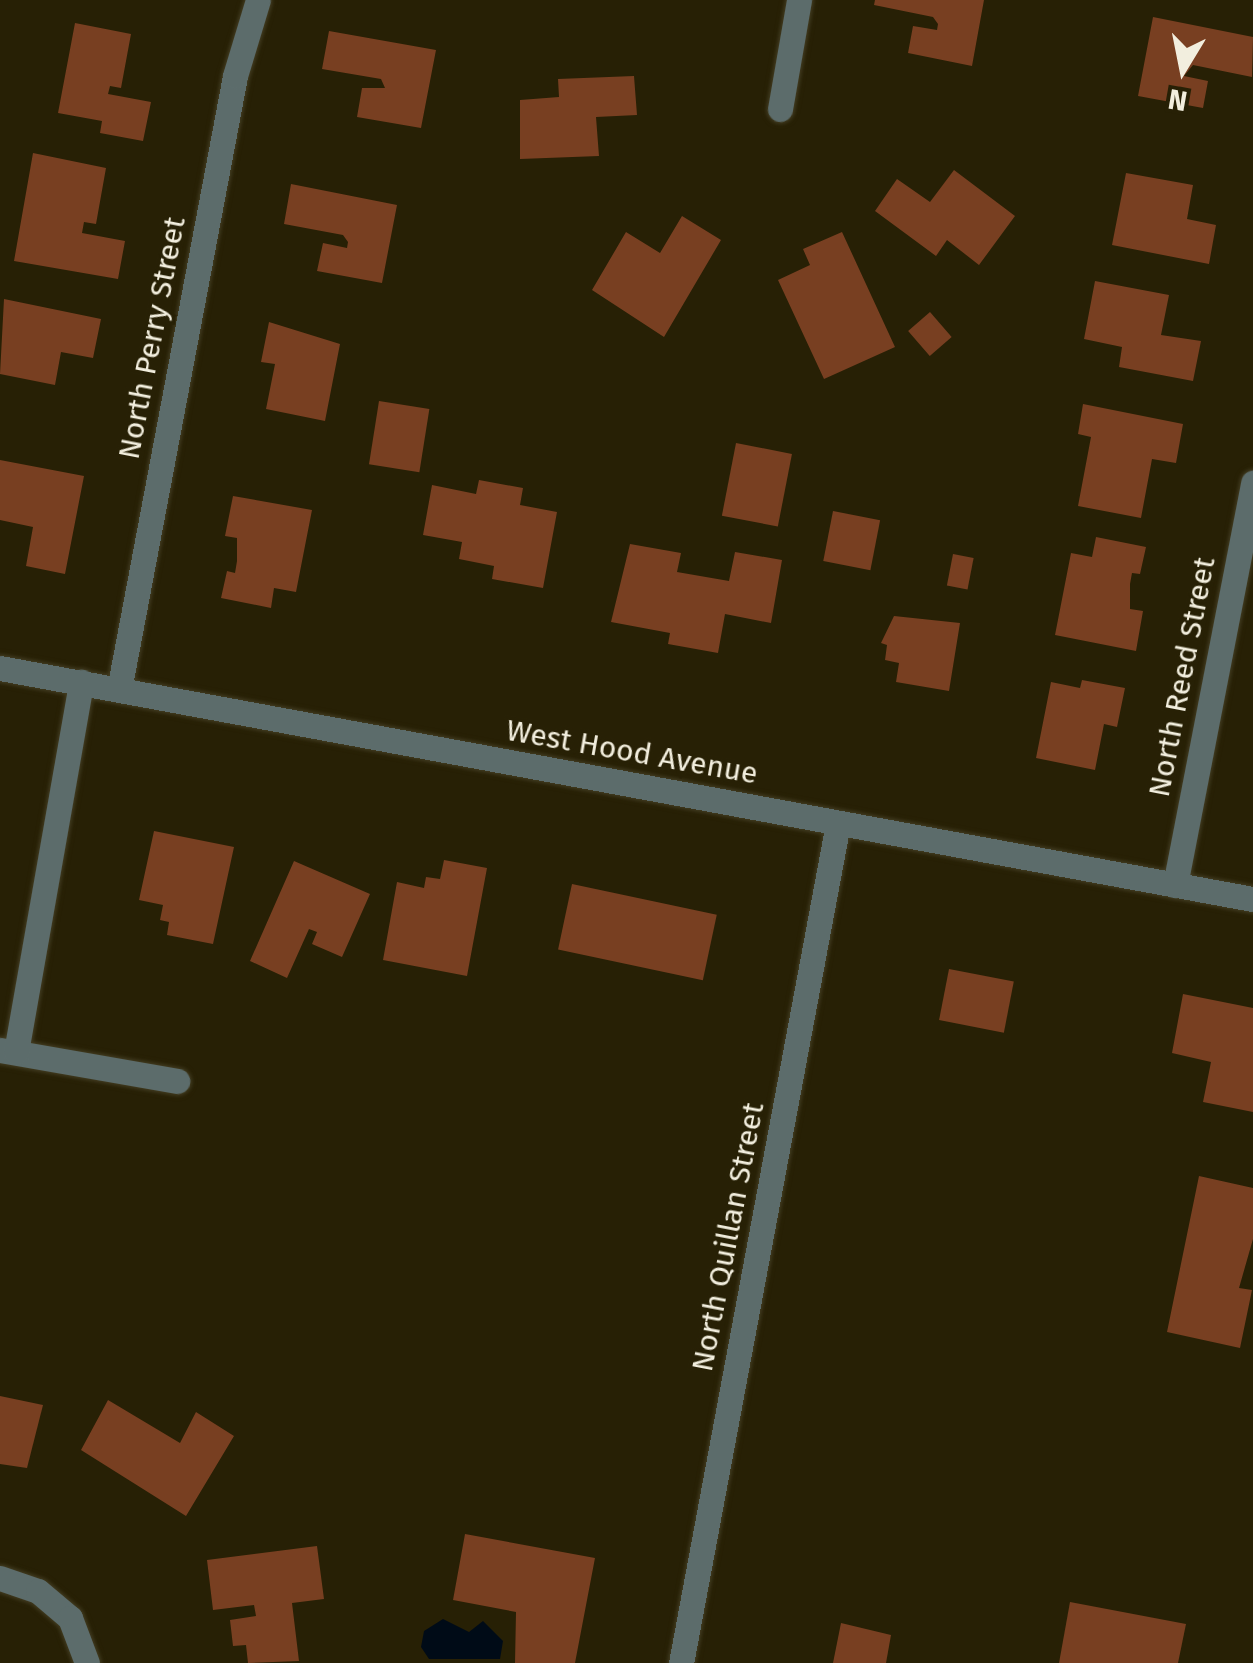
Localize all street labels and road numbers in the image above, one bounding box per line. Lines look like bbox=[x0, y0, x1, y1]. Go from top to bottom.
street label: North Perry Street bbox=[111, 214, 193, 462]
street label: North Reed Street bbox=[1141, 554, 1223, 800]
street label: West Hood Avenue bbox=[504, 712, 760, 792]
street label: North Quillan Street bbox=[684, 1099, 772, 1375]

